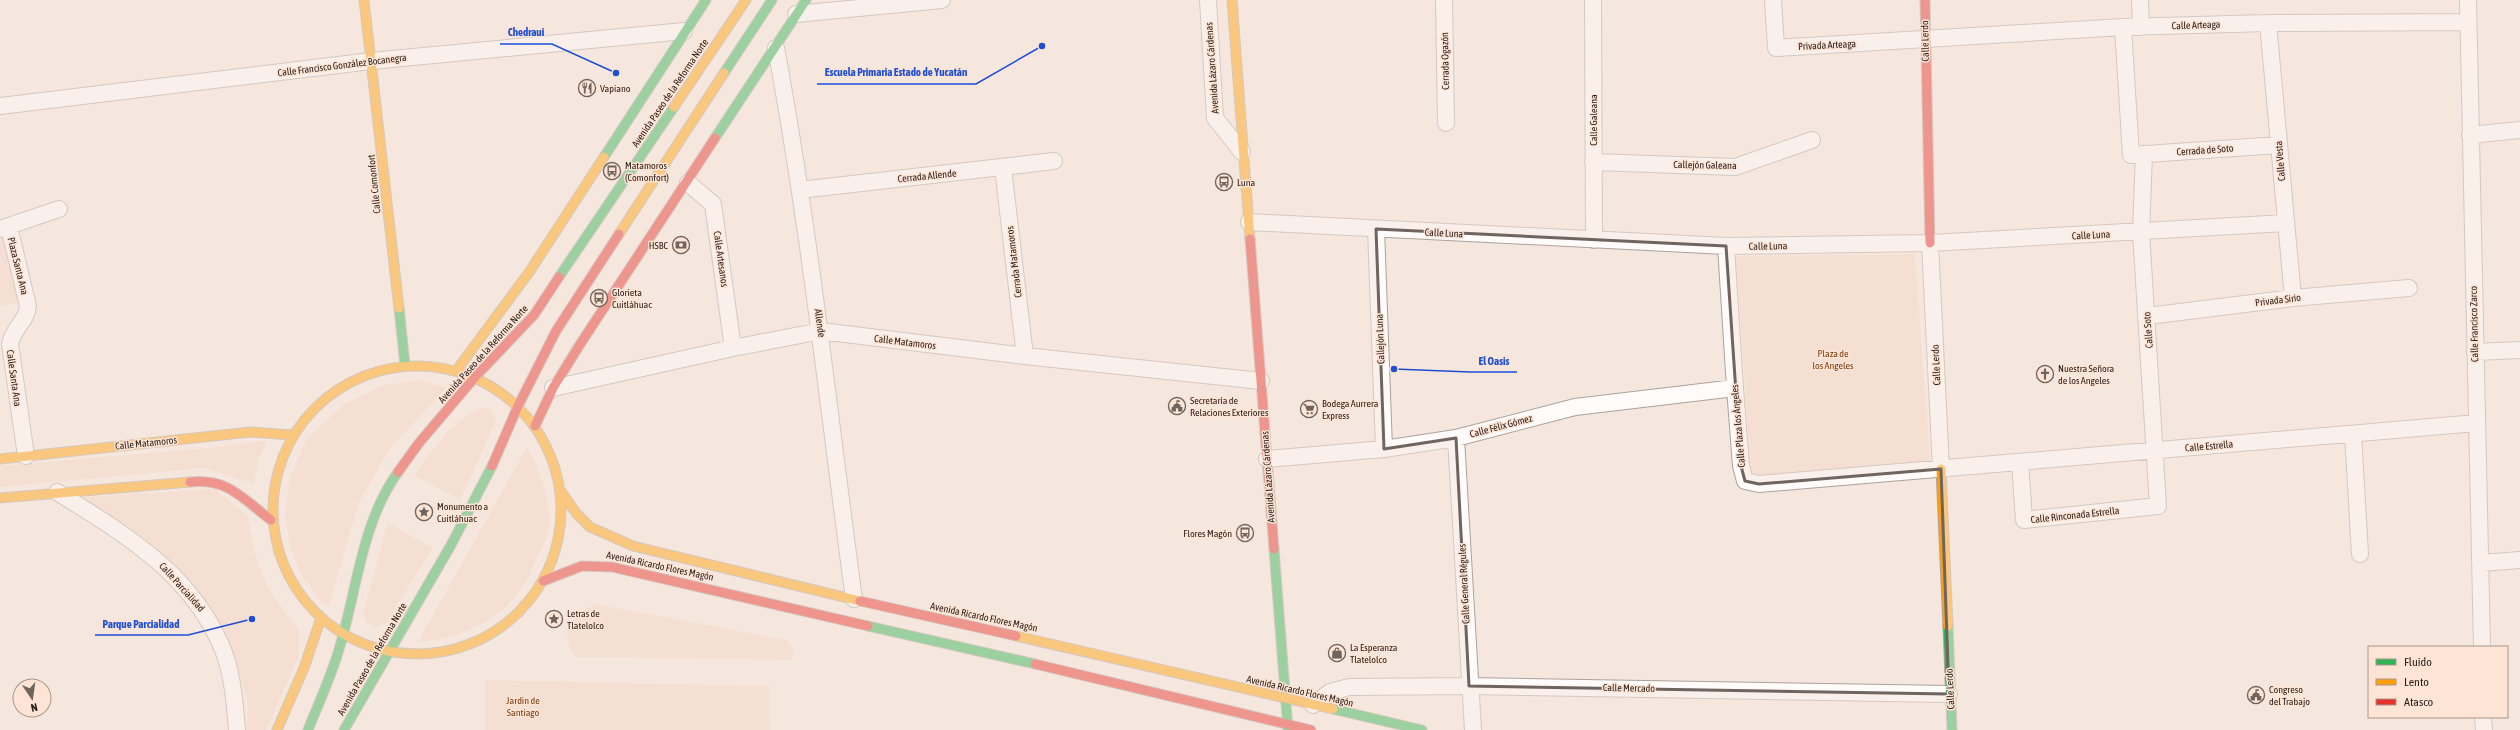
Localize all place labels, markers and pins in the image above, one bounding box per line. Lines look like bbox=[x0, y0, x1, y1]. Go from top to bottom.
callout: Chedraui bbox=[500, 21, 552, 44]
callout: Escuela Primaria Estado de Yucatán bbox=[817, 61, 976, 84]
restaurant icon: Vapiano bbox=[577, 78, 597, 98]
place label: Vapiano bbox=[600, 83, 631, 94]
place label: Matamoros (Comonfort) bbox=[625, 160, 669, 183]
bus stop icon: Matamoros (Comonfort) bbox=[602, 161, 622, 181]
bus stop icon: Luna bbox=[1214, 172, 1234, 192]
place label: Luna bbox=[1237, 177, 1256, 188]
bank icon: HSBC bbox=[671, 235, 691, 255]
place label: HSBC bbox=[649, 240, 669, 251]
place label: Glorieta Cuitláhuac bbox=[612, 287, 652, 310]
bus stop icon: Glorieta Cuitláhuac bbox=[589, 288, 609, 308]
callout: El Oasis bbox=[1470, 349, 1517, 372]
place label: Nuestra Señora de los Angeles bbox=[2058, 363, 2114, 386]
church icon: Nuestra Señora de los Angeles bbox=[2035, 364, 2055, 384]
place label: Secretaría de Relaciones Exteriores bbox=[1190, 395, 1269, 418]
public building icon: Secretaría de Relaciones Exteriores bbox=[1167, 396, 1187, 416]
place label: Bodega Aurrera Express bbox=[1322, 398, 1379, 421]
supermarket icon: Bodega Aurrera Express bbox=[1299, 399, 1319, 419]
place label: Monumento a Cuitláhuac bbox=[437, 501, 489, 524]
place icon: Monumento a Cuitláhuac bbox=[414, 502, 434, 522]
bus stop icon: Flores Magón bbox=[1235, 523, 1255, 543]
place label: Flores Magón bbox=[1183, 528, 1232, 539]
place label: Letras de Tlatelolco bbox=[567, 608, 604, 631]
place icon: Letras de Tlatelolco bbox=[544, 609, 564, 629]
callout: Parque Parcialidad bbox=[95, 612, 188, 635]
place label: La Esperanza Tlatelolco bbox=[1350, 642, 1398, 665]
shop icon: La Esperanza Tlatelolco bbox=[1327, 643, 1347, 663]
place label: Congreso del Trabajo bbox=[2269, 684, 2310, 707]
public building icon: Congreso del Trabajo bbox=[2246, 685, 2266, 705]

